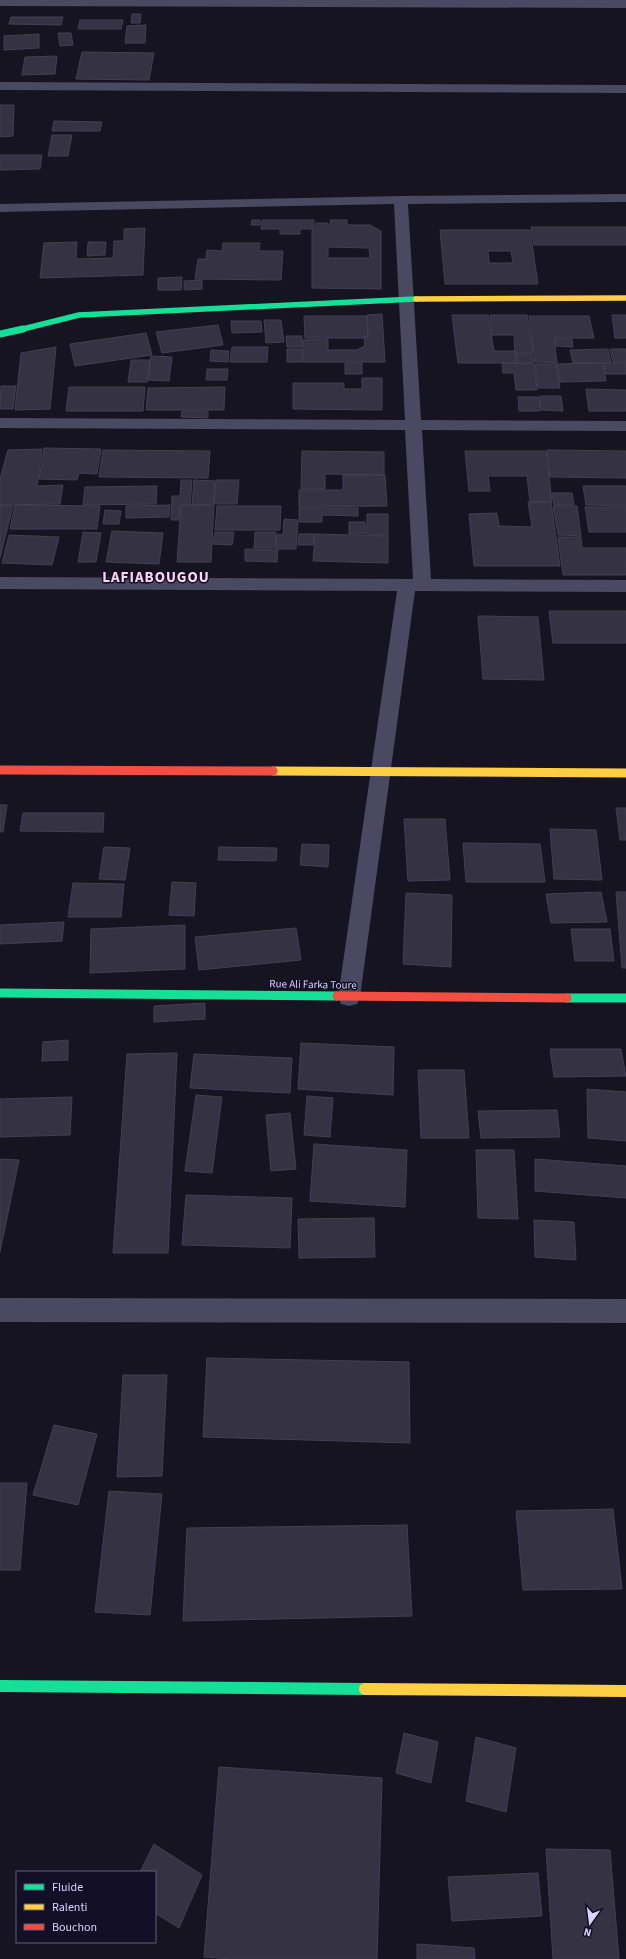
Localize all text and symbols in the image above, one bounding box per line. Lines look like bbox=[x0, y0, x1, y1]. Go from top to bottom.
district label: LAFIABOUGOU bbox=[102, 567, 210, 588]
street label: Rue Ali Farka Toure bbox=[269, 976, 357, 993]
legend bbox=[16, 1871, 156, 1943]
text: Fluide bbox=[52, 1879, 83, 1896]
text: Ralenti bbox=[52, 1899, 87, 1916]
north arrow bbox=[570, 1903, 610, 1943]
text: Bouchon bbox=[52, 1919, 97, 1936]
text: N bbox=[582, 1924, 593, 1940]

